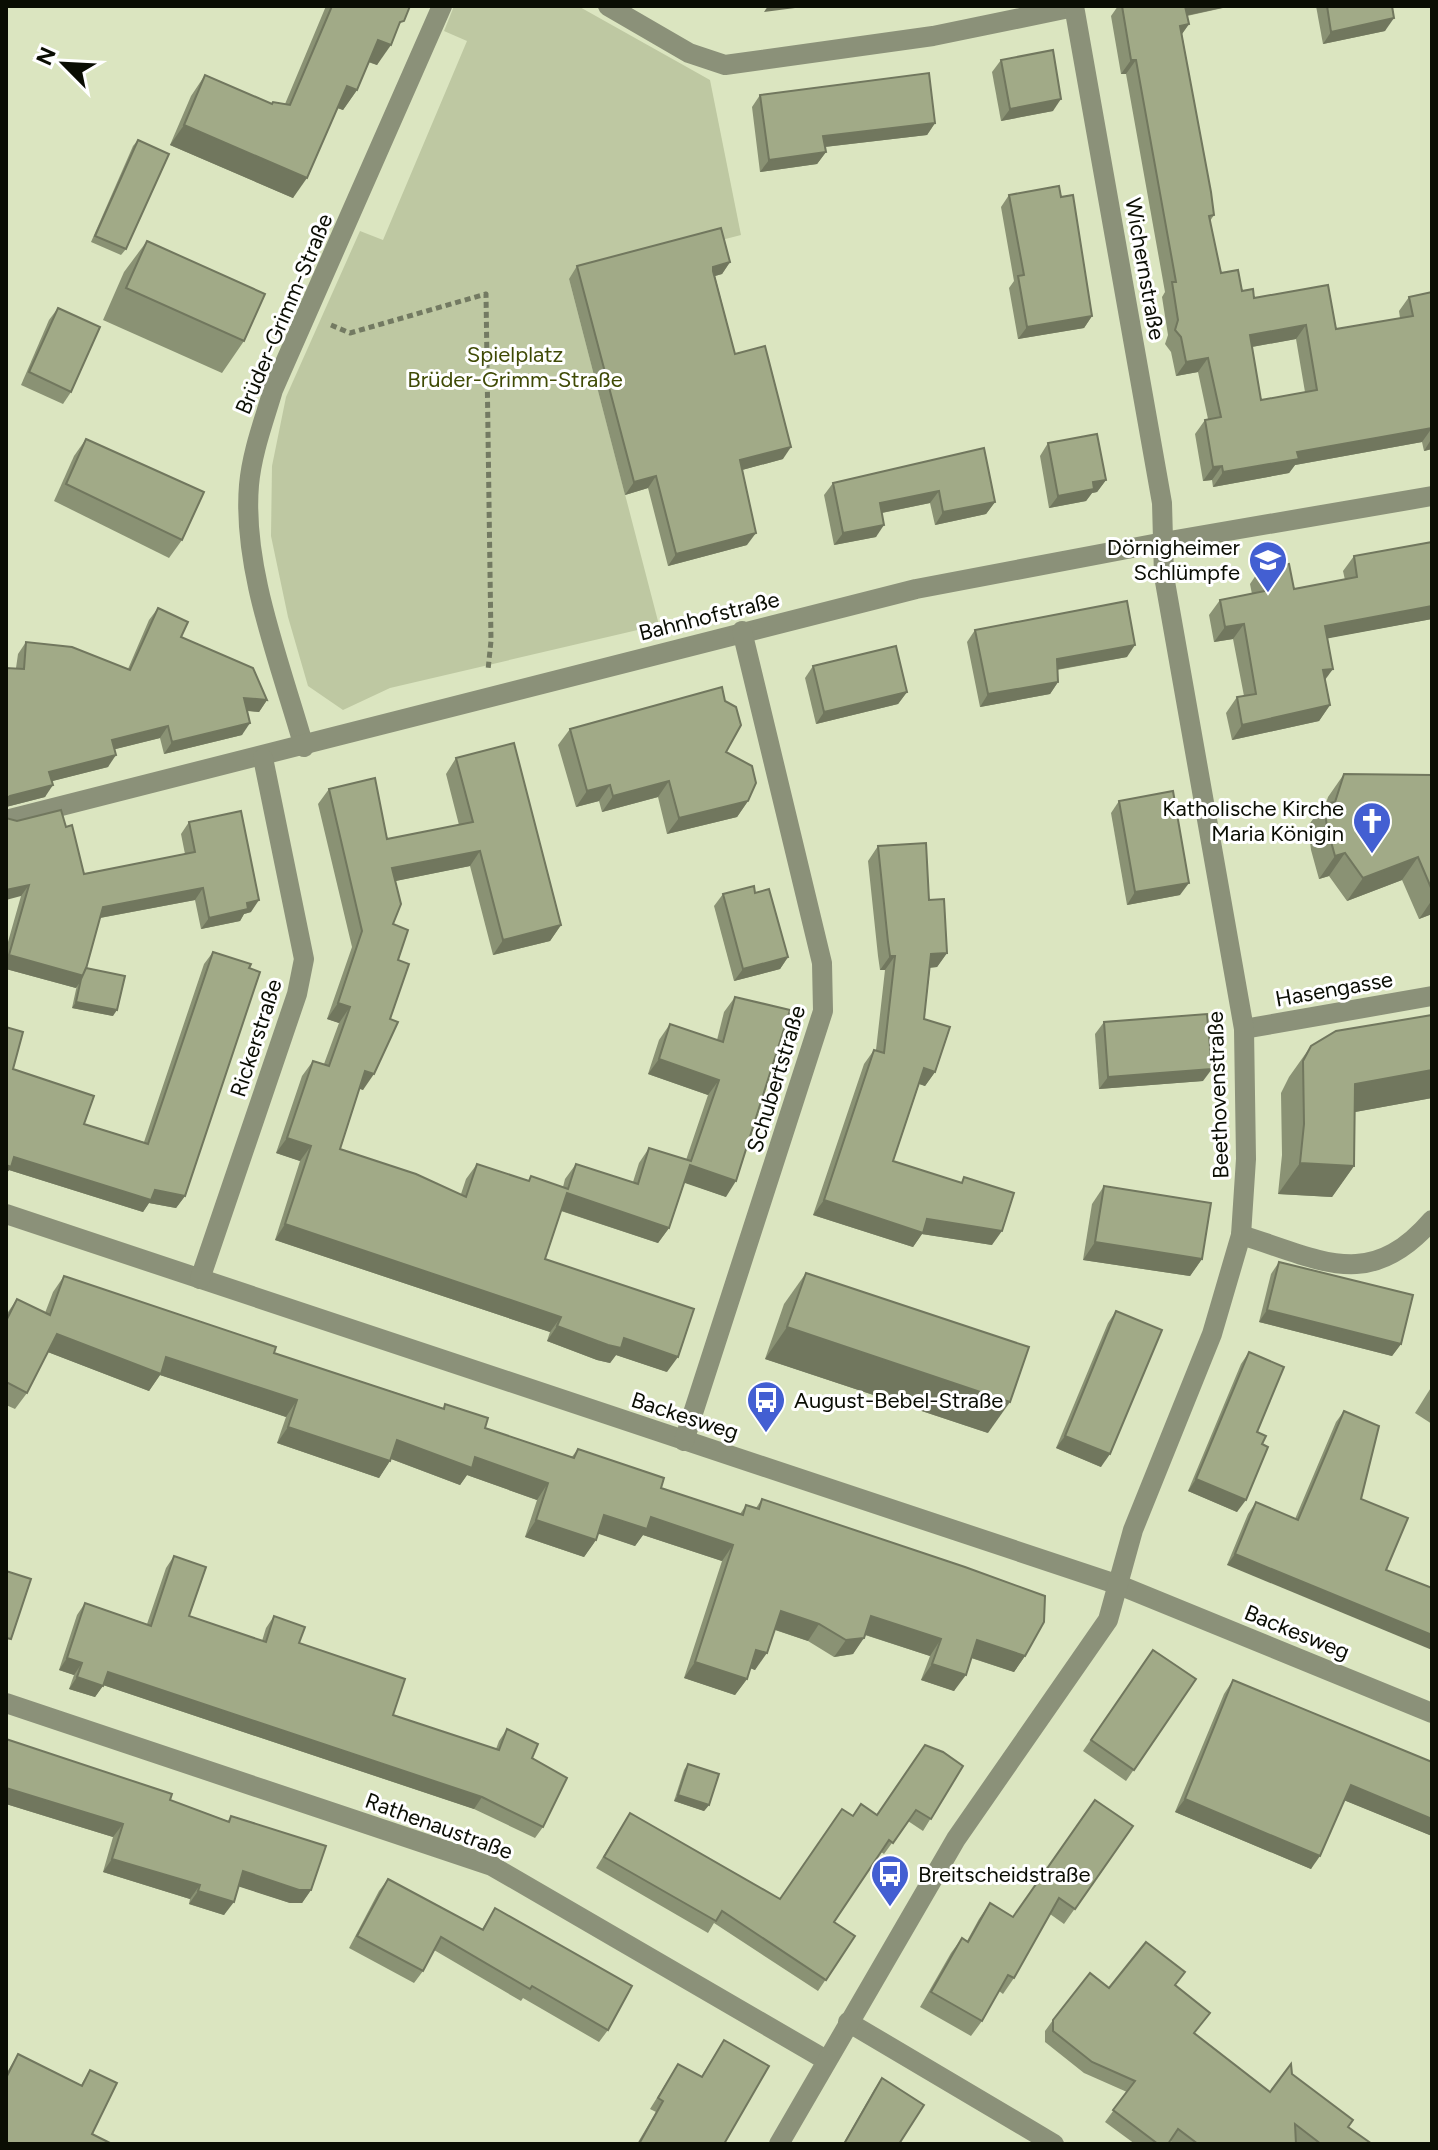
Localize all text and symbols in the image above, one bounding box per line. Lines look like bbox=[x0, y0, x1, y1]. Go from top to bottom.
north arrow bbox=[24, 24, 104, 104]
text: N bbox=[30, 43, 62, 69]
street label: Wichernstraße bbox=[1119, 196, 1171, 342]
street label: Brüder-Grimm-Straße bbox=[229, 210, 339, 418]
park label: Spielplatz Brüder-Grimm-Straße bbox=[407, 341, 623, 393]
place label: Dörnigheimer Schlümpfe bbox=[1107, 534, 1241, 586]
school or university icon: Dörnigheimer Schlümpfe bbox=[1247, 539, 1289, 594]
street label: Bahnhofstraße bbox=[636, 585, 782, 647]
place label: Katholische Kirche Maria Königin bbox=[1162, 795, 1344, 847]
church icon: Katholische Kirche Maria Königin bbox=[1351, 800, 1393, 855]
street label: Hasengasse bbox=[1273, 965, 1395, 1013]
street label: Rickerstraße bbox=[224, 976, 288, 1100]
street label: Schubertstraße bbox=[741, 1002, 811, 1156]
street label: Beethovenstraße bbox=[1202, 1011, 1234, 1179]
bus stop icon: August-Bebel-Straße bbox=[745, 1379, 787, 1434]
street label: Backesweg bbox=[628, 1386, 742, 1446]
place label: August-Bebel-Straße bbox=[794, 1387, 1003, 1414]
street label: Backesweg bbox=[1240, 1599, 1354, 1665]
street label: Rathenaustraße bbox=[362, 1787, 516, 1865]
bus stop icon: Breitscheidstraße bbox=[869, 1853, 911, 1908]
place label: Breitscheidstraße bbox=[918, 1861, 1090, 1888]

